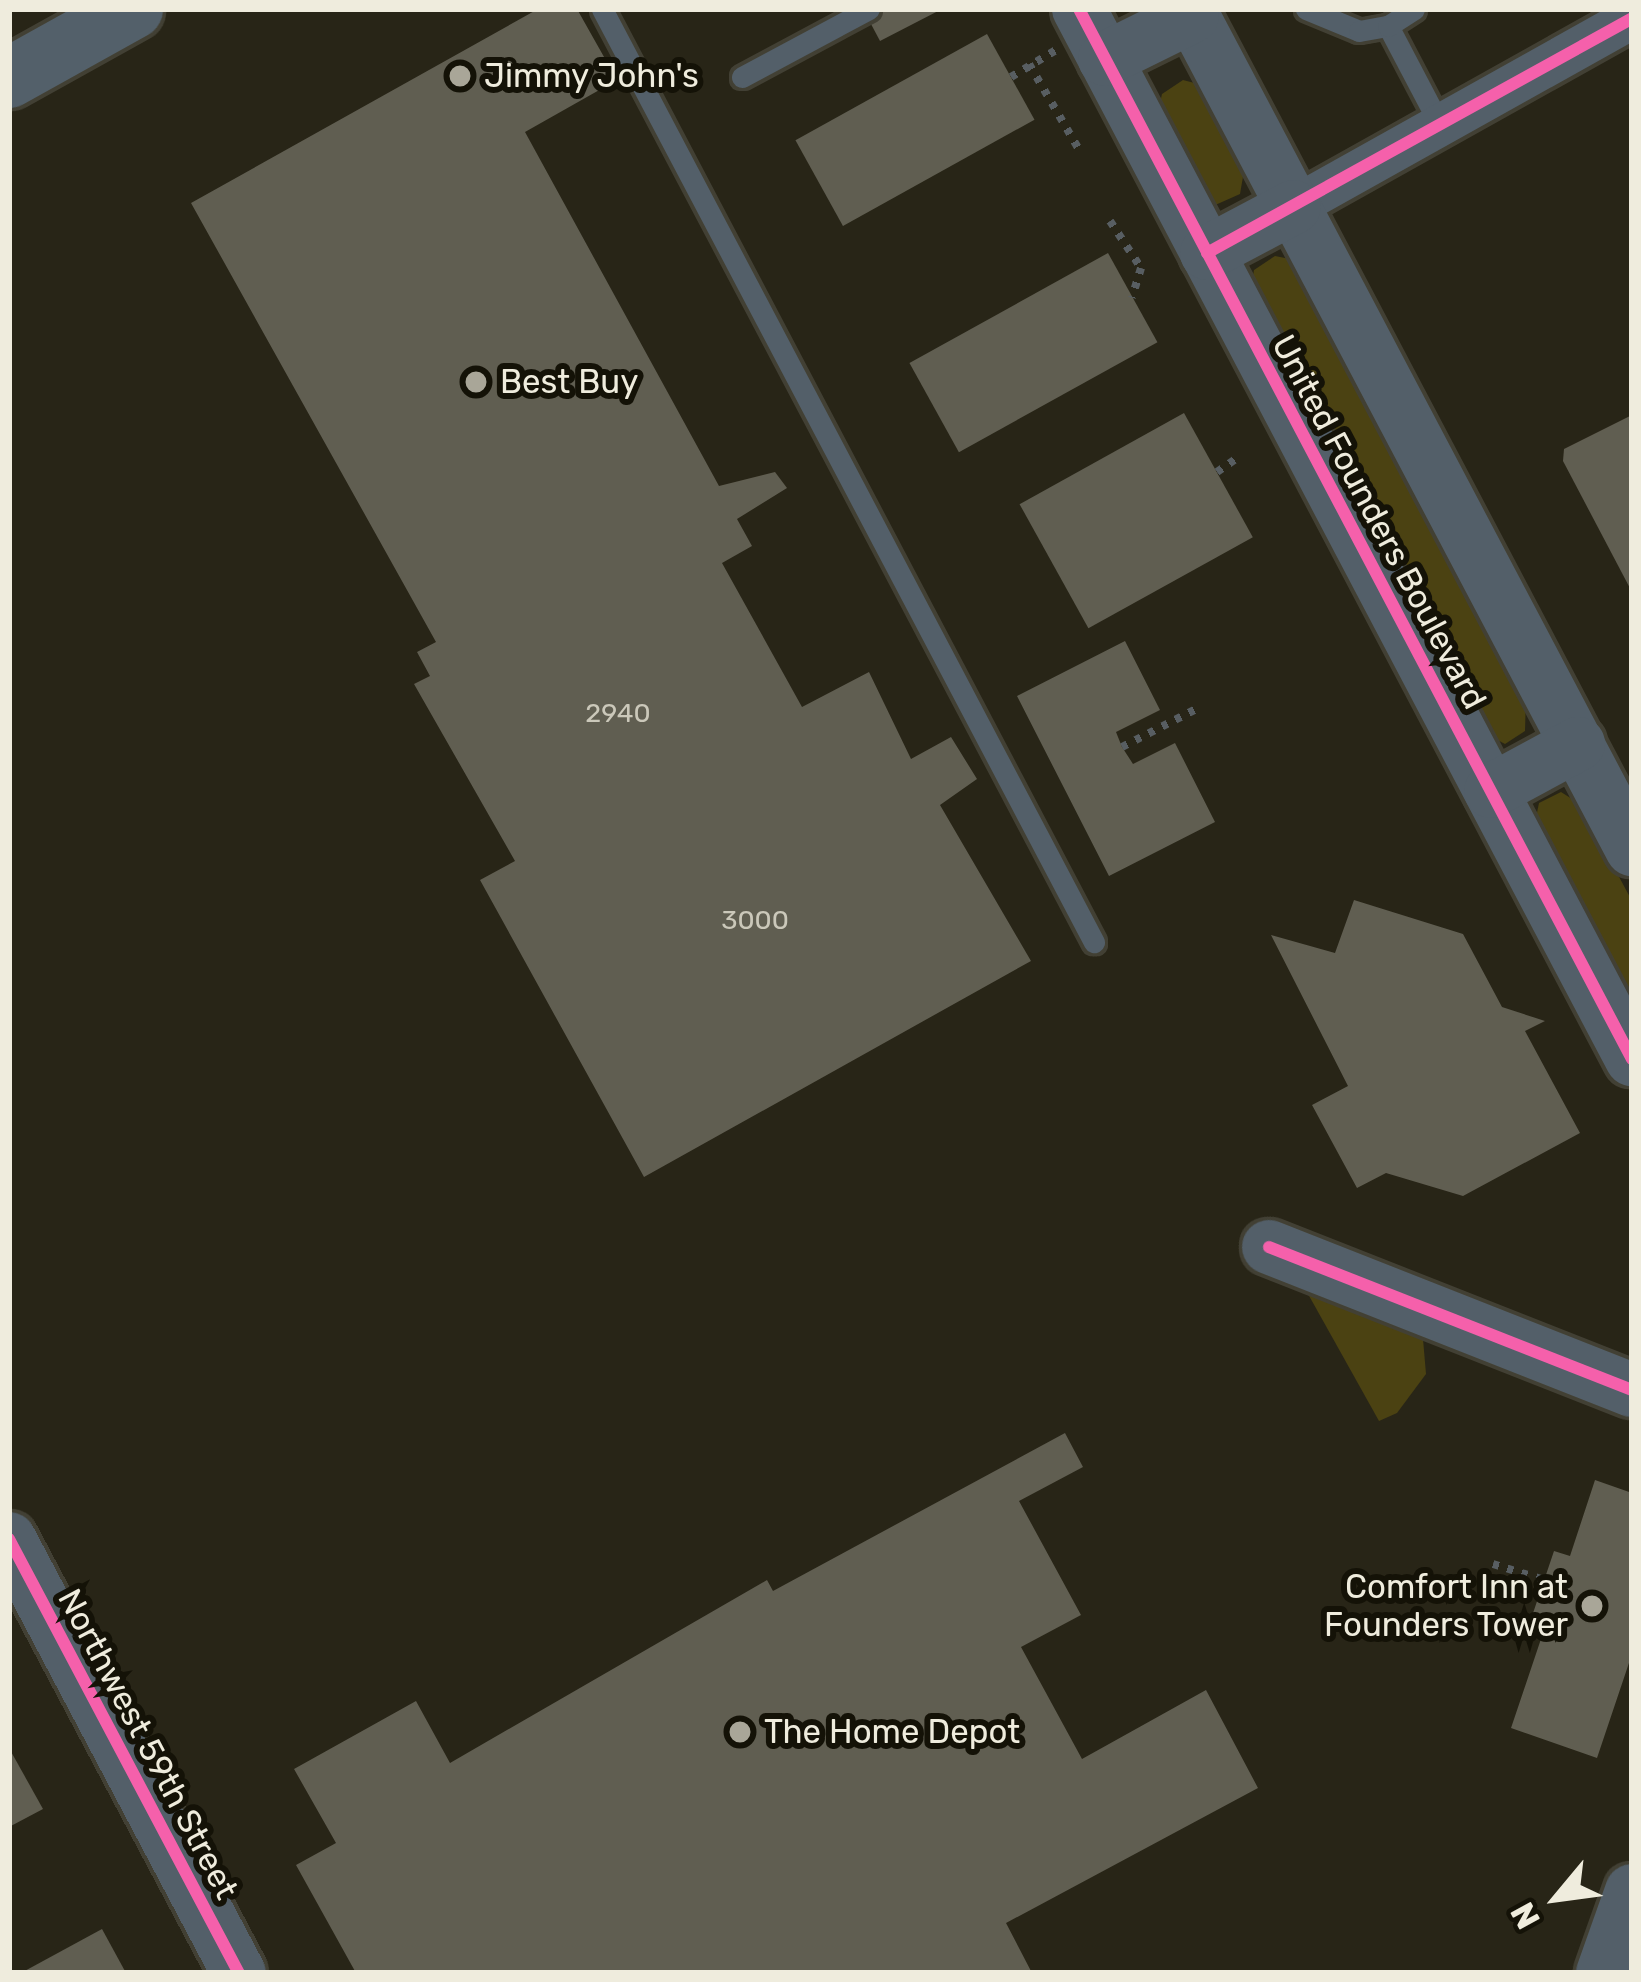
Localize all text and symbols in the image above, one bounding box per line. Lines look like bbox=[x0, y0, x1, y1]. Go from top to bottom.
place label: Jimmy John's bbox=[484, 56, 700, 96]
marker: Jimmy John's bbox=[447, 63, 473, 89]
street label: United Founders Boulevard bbox=[1263, 328, 1495, 716]
place label: Best Buy bbox=[500, 362, 638, 402]
marker: Best Buy bbox=[463, 369, 489, 395]
house number: 2940 bbox=[585, 698, 651, 730]
house number: 3000 bbox=[721, 905, 789, 937]
place label: Comfort Inn at Founders Tower bbox=[1323, 1567, 1568, 1645]
street label: Northwest 59th Street bbox=[50, 1582, 246, 1906]
marker: Comfort Inn at Founders Tower bbox=[1579, 1593, 1605, 1619]
place label: The Home Depot bbox=[764, 1712, 1020, 1752]
marker: The Home Depot bbox=[727, 1719, 753, 1745]
north arrow bbox=[1497, 1838, 1617, 1958]
text: N bbox=[1502, 1896, 1548, 1936]

